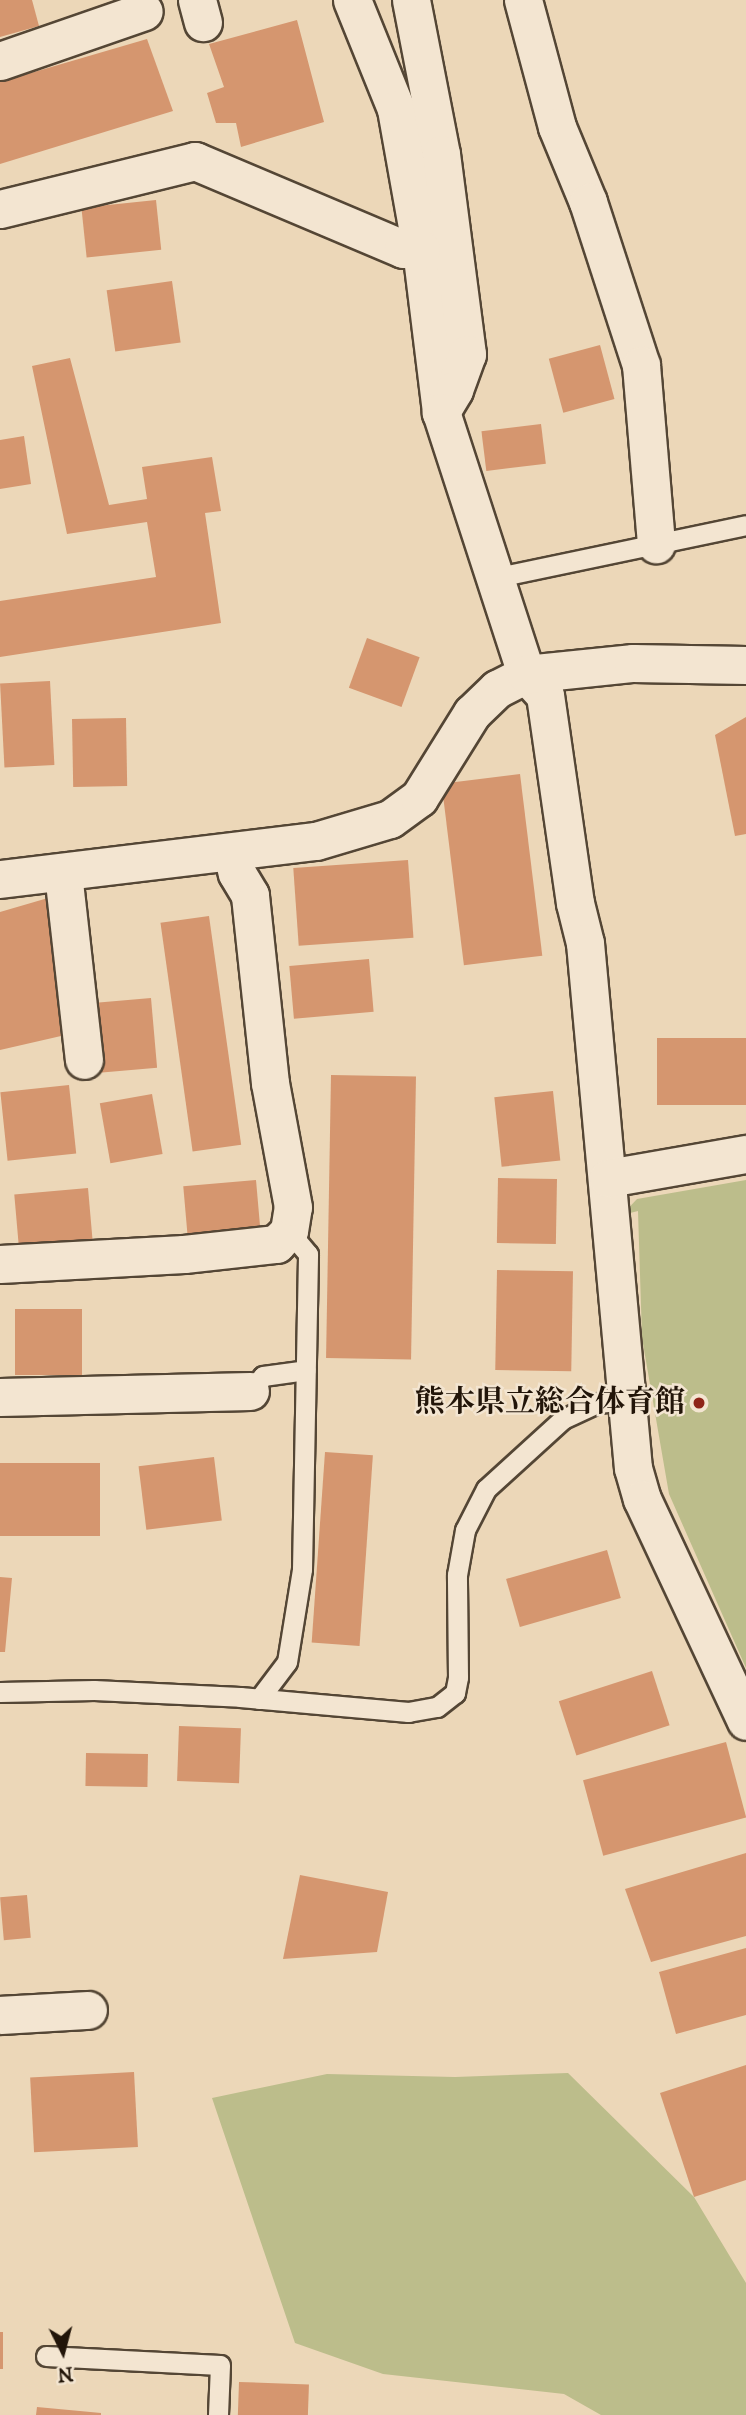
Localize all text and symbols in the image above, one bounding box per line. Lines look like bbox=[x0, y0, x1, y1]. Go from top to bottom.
place label: 熊本県立総合体育館 bbox=[415, 1385, 685, 1421]
marker: 熊本県立総合体育館 bbox=[691, 1395, 707, 1411]
north arrow bbox=[28, 2317, 98, 2387]
text: N bbox=[56, 2361, 74, 2386]

